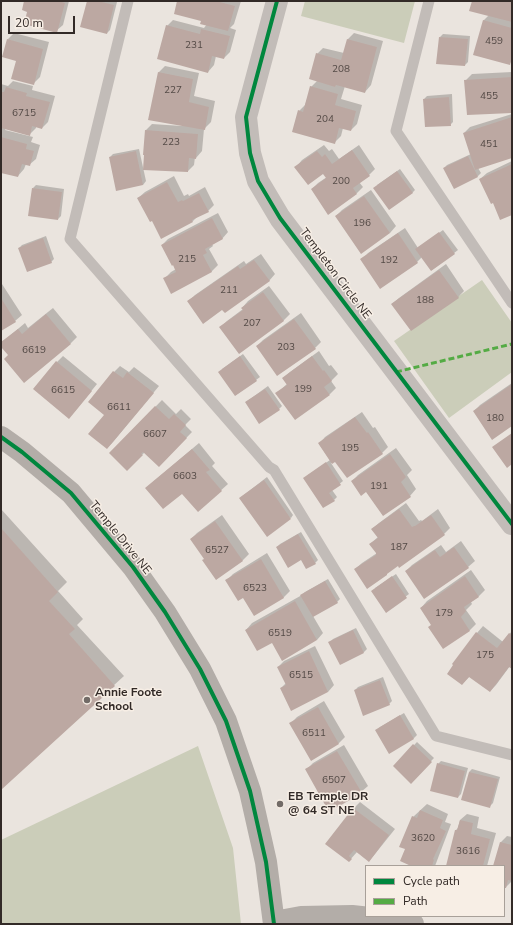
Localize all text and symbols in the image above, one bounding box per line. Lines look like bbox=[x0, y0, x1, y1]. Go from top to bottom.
scale bar bbox=[10, 8, 77, 34]
text: 20 m bbox=[15, 15, 43, 31]
house number: 459 bbox=[485, 36, 503, 48]
house number: 231 bbox=[185, 40, 203, 52]
house number: 208 bbox=[332, 64, 350, 76]
house number: 227 bbox=[164, 85, 182, 97]
house number: 455 bbox=[480, 91, 498, 103]
house number: 6715 bbox=[12, 108, 36, 120]
house number: 204 bbox=[316, 114, 334, 126]
house number: 223 bbox=[162, 137, 180, 149]
house number: 451 bbox=[480, 139, 498, 151]
house number: 200 bbox=[332, 176, 350, 188]
house number: 196 bbox=[353, 218, 371, 230]
street label: Templeton Circle NE bbox=[296, 226, 374, 322]
house number: 215 bbox=[178, 254, 196, 266]
house number: 192 bbox=[380, 255, 398, 267]
house number: 211 bbox=[220, 285, 238, 297]
house number: 188 bbox=[416, 295, 434, 307]
house number: 207 bbox=[243, 318, 261, 330]
house number: 203 bbox=[277, 342, 295, 354]
house number: 6619 bbox=[22, 345, 46, 357]
house number: 199 bbox=[294, 384, 312, 396]
house number: 6615 bbox=[51, 385, 75, 397]
house number: 6611 bbox=[107, 402, 131, 414]
house number: 180 bbox=[486, 413, 504, 425]
house number: 6607 bbox=[143, 429, 167, 441]
house number: 195 bbox=[341, 443, 359, 455]
house number: 6603 bbox=[173, 471, 197, 483]
house number: 191 bbox=[370, 481, 388, 493]
street label: Temple Drive NE bbox=[86, 498, 154, 578]
house number: 187 bbox=[390, 542, 408, 554]
house number: 6527 bbox=[205, 545, 229, 557]
house number: 6523 bbox=[243, 583, 267, 595]
house number: 179 bbox=[435, 608, 453, 620]
house number: 6519 bbox=[268, 628, 292, 640]
house number: 175 bbox=[476, 650, 494, 662]
house number: 6515 bbox=[289, 670, 313, 682]
place label: Annie Foote School bbox=[95, 686, 162, 714]
marker: Annie Foote School bbox=[82, 695, 92, 705]
house number: 6511 bbox=[302, 728, 326, 740]
house number: 6507 bbox=[322, 775, 346, 787]
place label: EB Temple DR @ 64 ST NE bbox=[288, 790, 368, 818]
marker: EB Temple DR @ 64 ST NE bbox=[275, 799, 285, 809]
house number: 3620 bbox=[411, 833, 435, 845]
house number: 3616 bbox=[456, 846, 480, 858]
legend bbox=[365, 865, 505, 917]
text: Cycle path bbox=[403, 873, 460, 889]
text: Path bbox=[403, 893, 428, 909]

